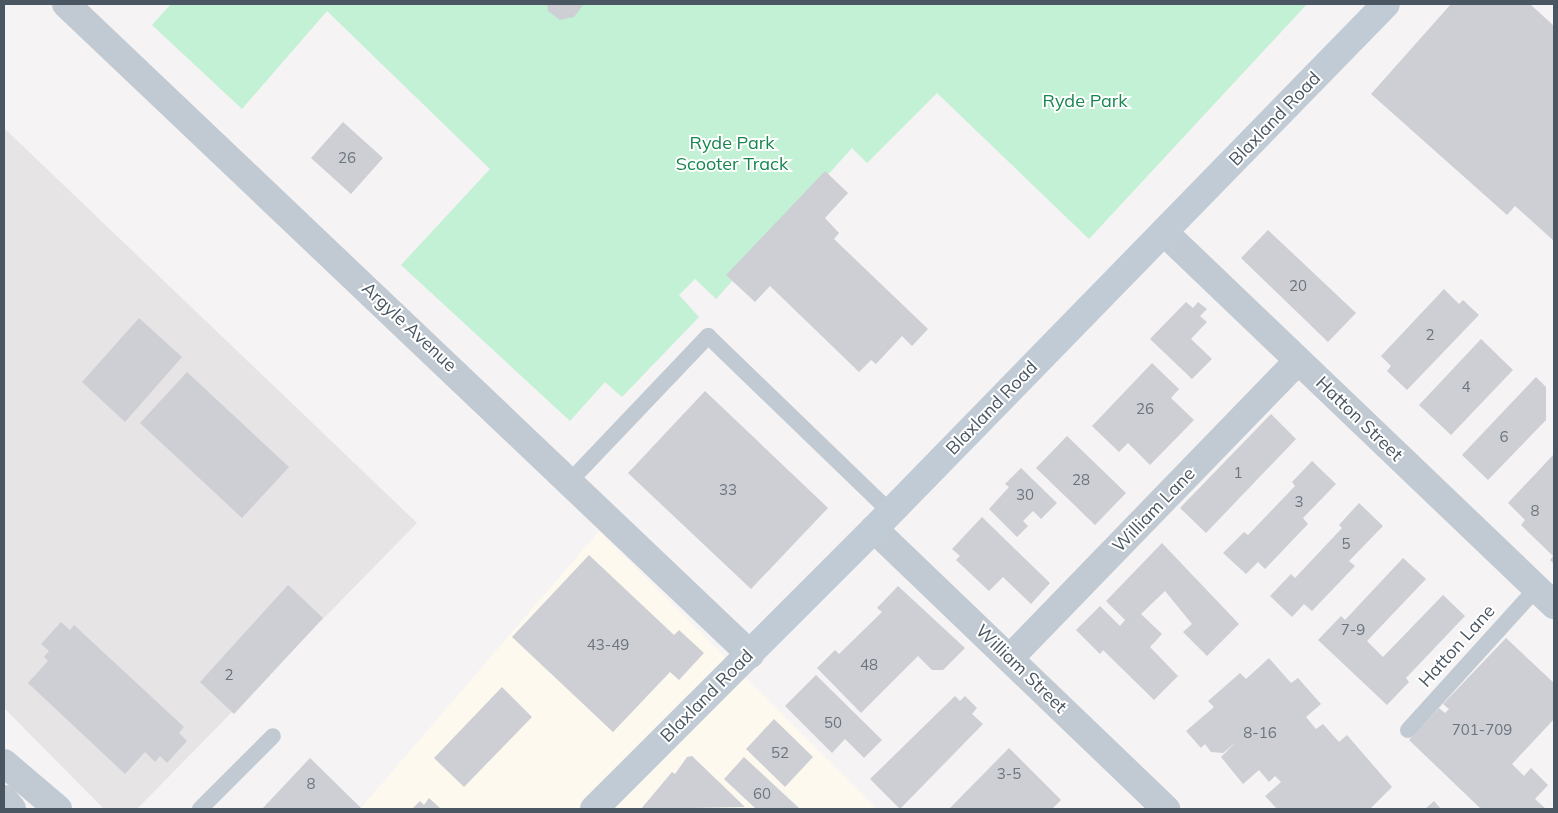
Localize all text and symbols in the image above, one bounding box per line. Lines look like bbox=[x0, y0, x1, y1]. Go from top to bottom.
street label: Blaxland Road bbox=[1225, 68, 1325, 170]
park label: Ryde Park bbox=[1042, 90, 1128, 112]
park label: Ryde Park Scooter Track bbox=[676, 133, 788, 176]
house number: 26 bbox=[338, 149, 356, 167]
house number: 20 bbox=[1289, 277, 1307, 295]
street label: Argyle Avenue bbox=[357, 278, 461, 376]
house number: 2 bbox=[1426, 326, 1434, 344]
street label: Blaxland Road bbox=[942, 357, 1042, 459]
street label: Hatton Street bbox=[1311, 372, 1407, 466]
house number: 4 bbox=[1462, 378, 1470, 396]
house number: 26 bbox=[1136, 400, 1154, 418]
house number: 6 bbox=[1500, 428, 1508, 446]
street label: William Lane bbox=[1108, 463, 1200, 557]
house number: 1 bbox=[1234, 464, 1242, 482]
house number: 28 bbox=[1072, 471, 1090, 489]
house number: 33 bbox=[719, 481, 737, 499]
house number: 30 bbox=[1016, 486, 1034, 504]
house number: 3 bbox=[1295, 493, 1303, 511]
house number: 8 bbox=[1531, 502, 1539, 520]
house number: 5 bbox=[1342, 535, 1350, 553]
street label: Hatton Lane bbox=[1414, 600, 1500, 692]
street label: William Street bbox=[971, 620, 1071, 718]
house number: 7-9 bbox=[1341, 621, 1365, 639]
house number: 43-49 bbox=[587, 636, 629, 654]
street label: Blaxland Road bbox=[656, 645, 758, 747]
house number: 48 bbox=[860, 656, 878, 674]
house number: 2 bbox=[225, 666, 233, 684]
house number: 50 bbox=[824, 714, 842, 732]
house number: 701-709 bbox=[1452, 721, 1512, 739]
house number: 8-16 bbox=[1243, 724, 1277, 742]
house number: 52 bbox=[771, 744, 789, 762]
house number: 3-5 bbox=[997, 765, 1021, 783]
house number: 8 bbox=[307, 775, 315, 793]
house number: 60 bbox=[753, 785, 771, 803]

